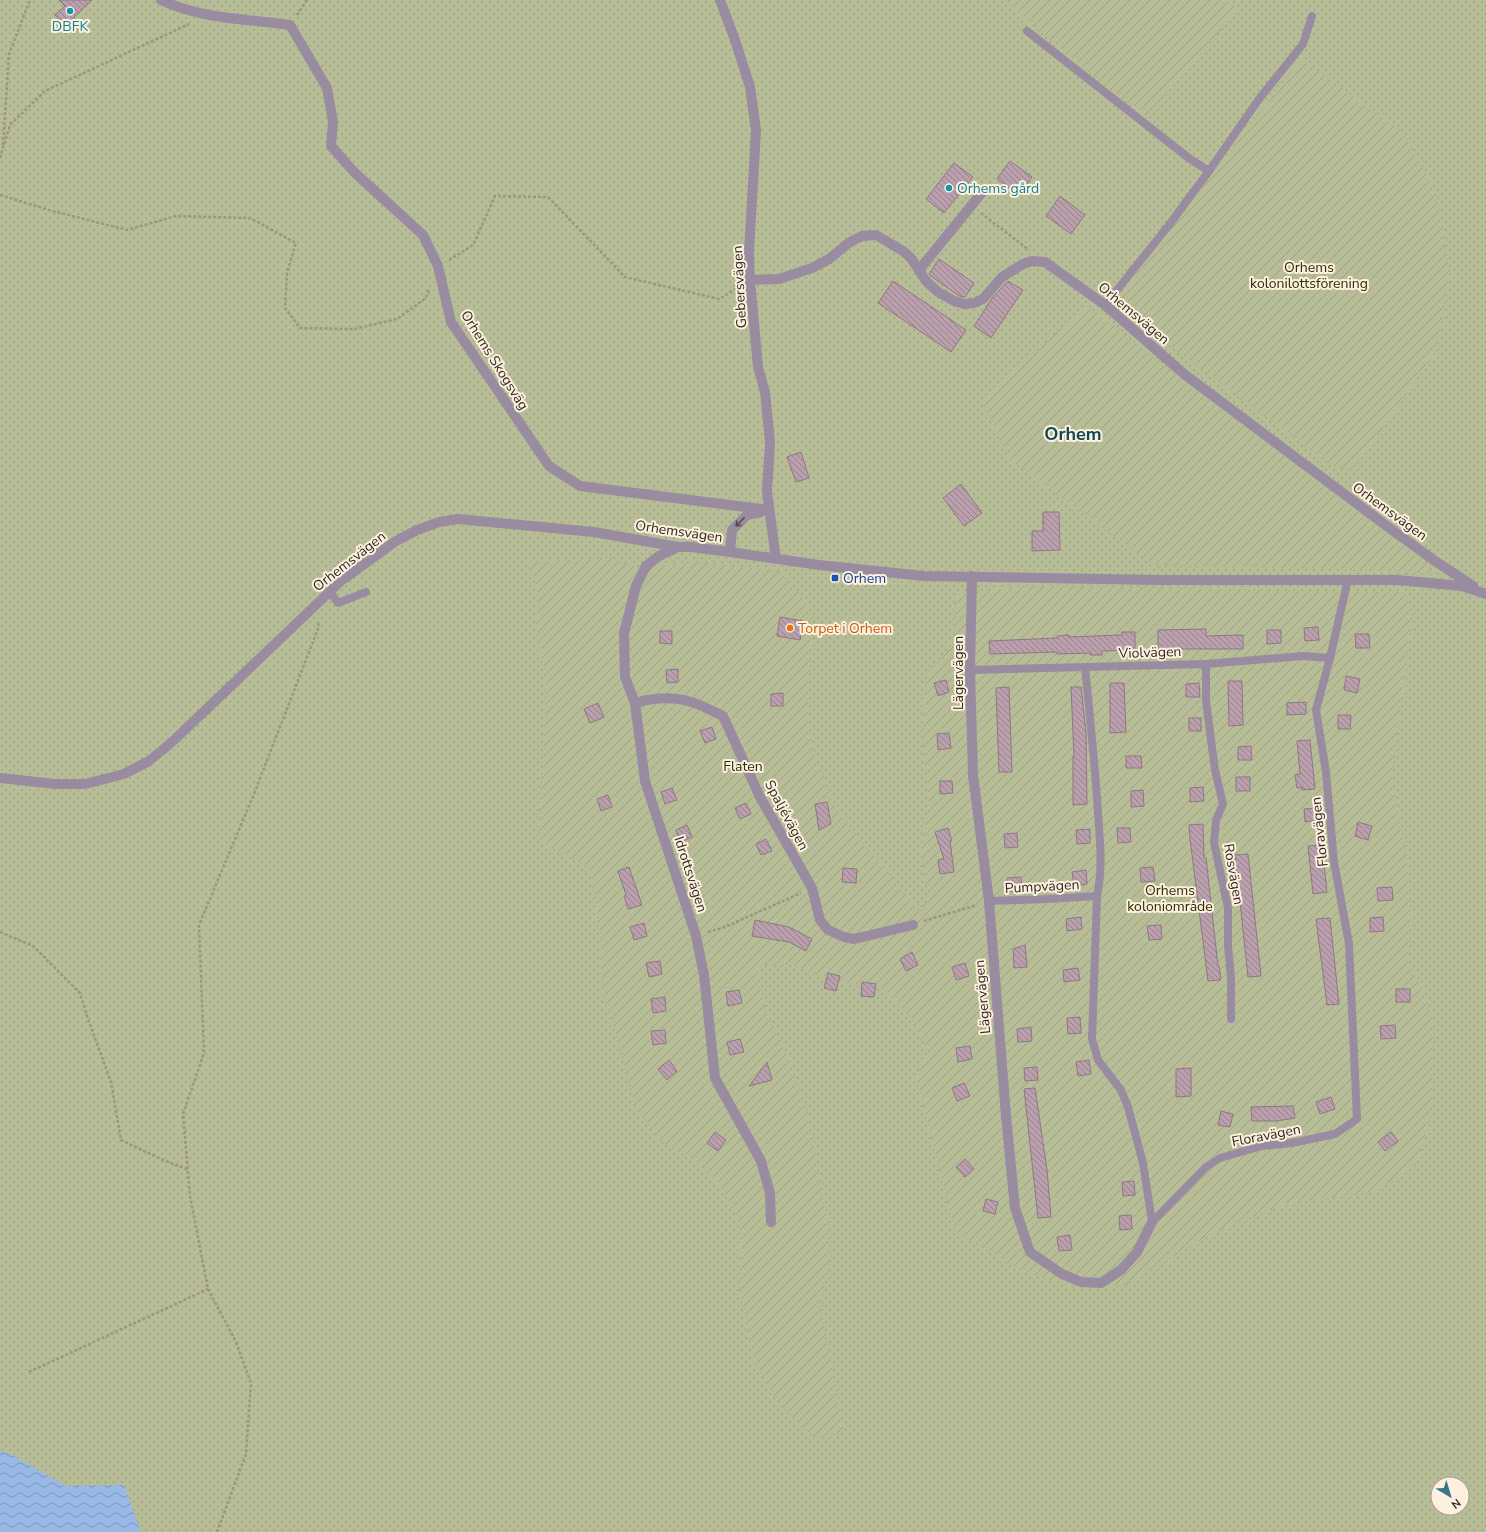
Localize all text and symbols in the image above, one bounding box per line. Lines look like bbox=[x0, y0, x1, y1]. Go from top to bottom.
marker: DBFK bbox=[65, 6, 75, 16]
place label: DBFK bbox=[52, 17, 88, 36]
place label: Orhems gård bbox=[957, 179, 1039, 198]
marker: Orhems gård bbox=[944, 183, 954, 193]
street label: Gebersvägen bbox=[728, 245, 751, 329]
park label: Orhems kolonilottsförening bbox=[1250, 258, 1368, 293]
street label: Orhemsvägen bbox=[1094, 278, 1173, 349]
street label: Orhems Skogsväg bbox=[456, 307, 533, 414]
district label: Orhem bbox=[1044, 422, 1102, 446]
street label: Orhemsvägen bbox=[1349, 478, 1431, 545]
street label: Orhemsvägen bbox=[634, 516, 724, 547]
one-way arrow bbox=[735, 518, 745, 527]
street label: Orhemsvägen bbox=[309, 527, 390, 596]
place label: Orhem bbox=[843, 569, 886, 588]
marker: Orhem bbox=[830, 573, 840, 583]
place label: Torpet i Orhem bbox=[798, 619, 892, 638]
marker: Torpet i Orhem bbox=[785, 623, 795, 633]
street label: Lägervägen bbox=[949, 636, 968, 710]
street label: Violvägen bbox=[1117, 642, 1182, 663]
park label: Flaten bbox=[723, 757, 763, 776]
street label: Spaljévägen bbox=[760, 777, 813, 854]
street label: Floravägen bbox=[1306, 796, 1333, 868]
street label: Idrottsvägen bbox=[669, 834, 712, 915]
street label: Rosvägen bbox=[1219, 842, 1248, 906]
street label: Pumpvägen bbox=[1004, 875, 1080, 898]
park label: Orhems koloniområde bbox=[1127, 881, 1213, 916]
street label: Lägervägen bbox=[970, 959, 995, 1035]
street label: Floravägen bbox=[1230, 1119, 1302, 1151]
north arrow bbox=[1430, 1476, 1470, 1516]
text: N bbox=[1448, 1495, 1464, 1512]

